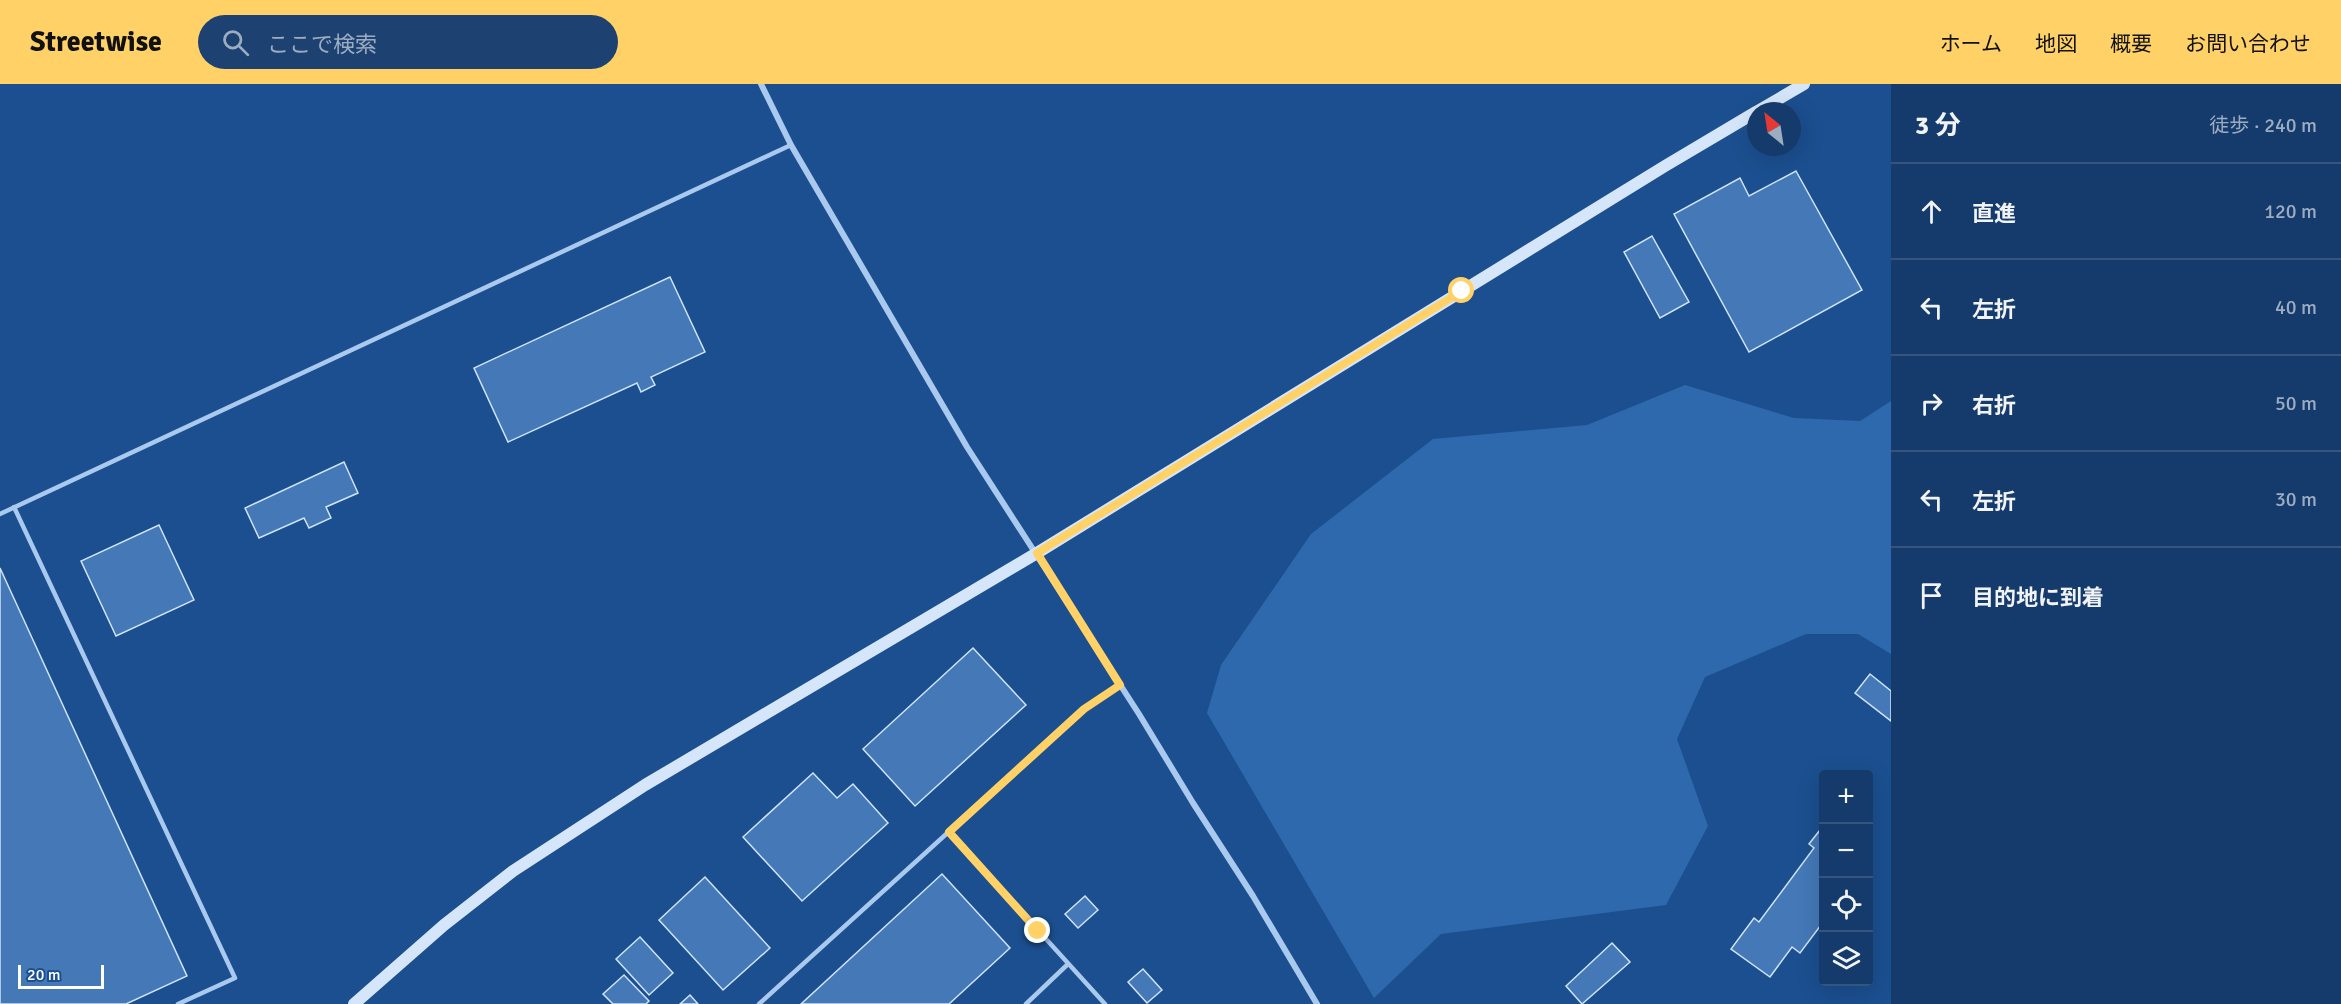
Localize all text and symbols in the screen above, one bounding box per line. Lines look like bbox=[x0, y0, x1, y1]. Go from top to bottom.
search box bbox=[198, 15, 618, 69]
text: Streetwise bbox=[30, 25, 162, 59]
icon: search bbox=[219, 26, 252, 59]
text: ここで検索 bbox=[267, 31, 377, 58]
text: ホーム bbox=[1940, 31, 2002, 57]
text: 地図 bbox=[2035, 31, 2077, 57]
text: 概要 bbox=[2110, 31, 2152, 57]
text: お問い合わせ bbox=[2185, 31, 2311, 57]
north arrow bbox=[1747, 102, 1801, 156]
text: 3 分 bbox=[1915, 110, 1961, 142]
text: 徒歩 · 240 m bbox=[2209, 113, 2317, 138]
icon: ahead bbox=[1915, 195, 1948, 228]
text: 120 m bbox=[2264, 199, 2317, 224]
text: 直進 bbox=[1972, 200, 2016, 227]
route start bbox=[1448, 277, 1474, 303]
icon: left bbox=[1915, 291, 1948, 324]
text: 40 m bbox=[2275, 295, 2317, 320]
text: 左折 bbox=[1972, 296, 2016, 323]
icon: right bbox=[1915, 387, 1948, 420]
text: 50 m bbox=[2275, 391, 2317, 416]
text: 右折 bbox=[1972, 392, 2016, 419]
icon: left bbox=[1915, 483, 1948, 516]
text: 30 m bbox=[2275, 487, 2317, 512]
text: 左折 bbox=[1972, 488, 2016, 515]
icon: arrive bbox=[1915, 579, 1948, 612]
text: 目的地に到着 bbox=[1972, 584, 2104, 611]
map controls bbox=[1819, 770, 1873, 986]
button: + bbox=[1819, 770, 1873, 824]
button: − bbox=[1819, 824, 1873, 878]
button: locate bbox=[1819, 878, 1873, 932]
route end bbox=[1024, 917, 1050, 943]
button: layers bbox=[1819, 932, 1873, 986]
scale bar bbox=[18, 962, 104, 990]
text: 20 m bbox=[27, 965, 61, 985]

